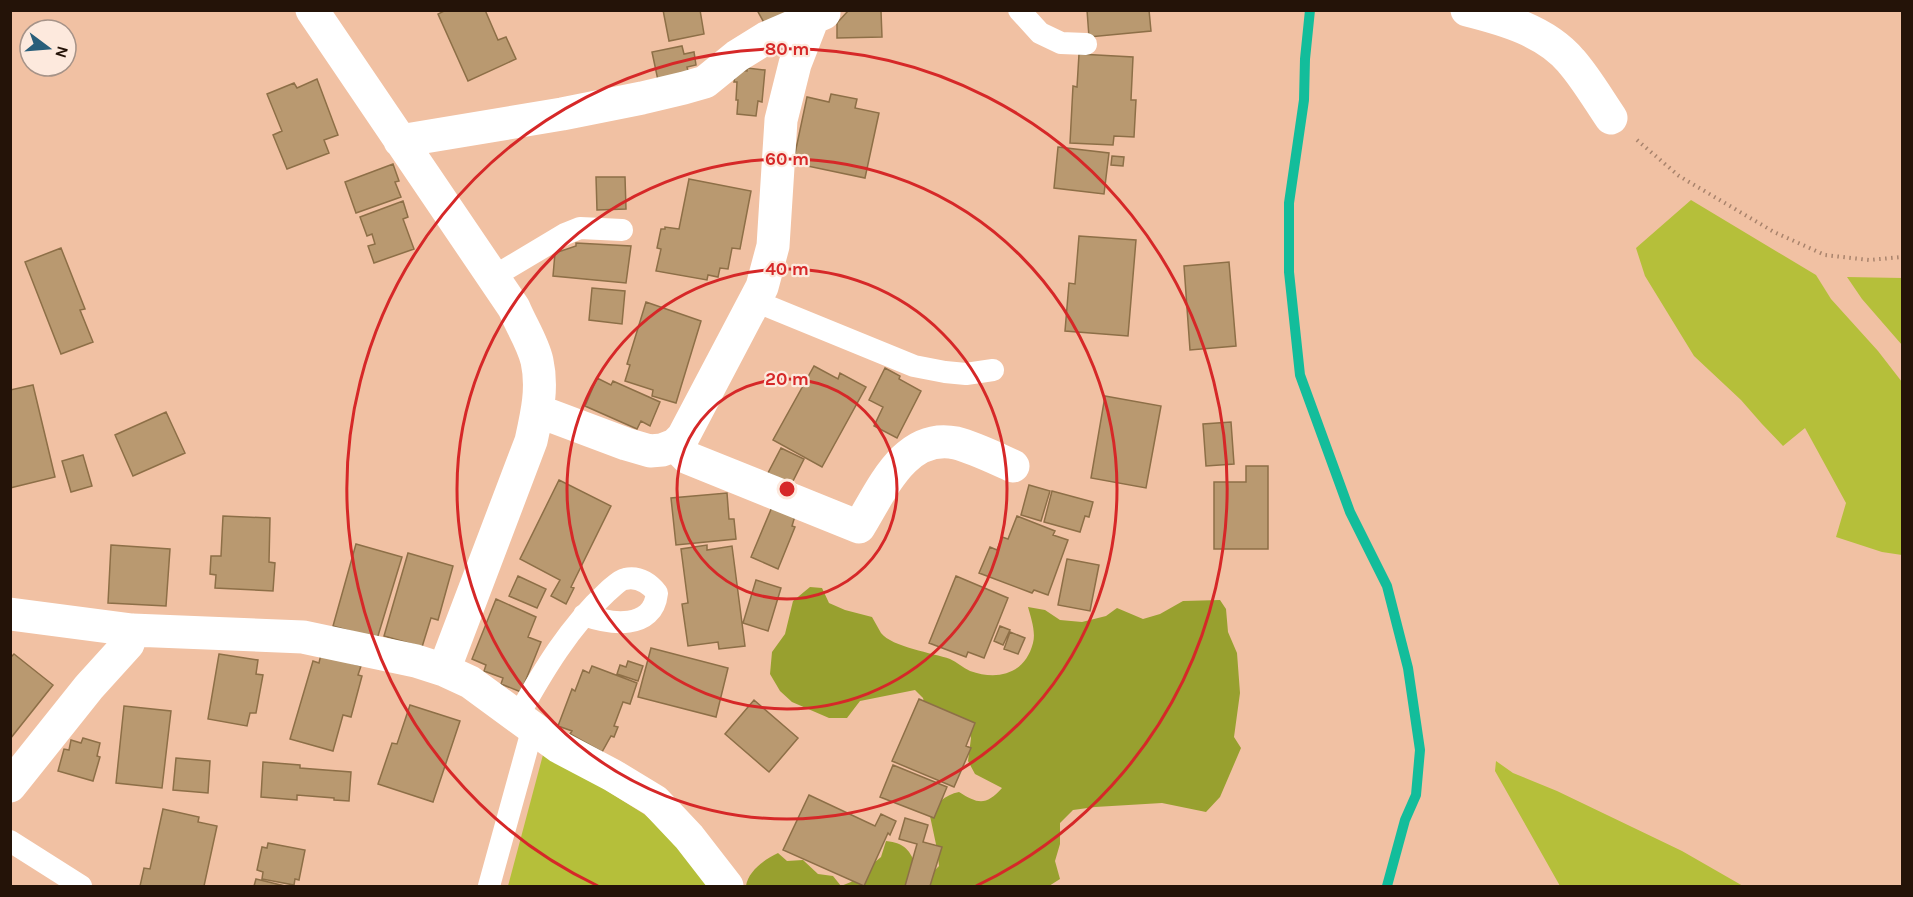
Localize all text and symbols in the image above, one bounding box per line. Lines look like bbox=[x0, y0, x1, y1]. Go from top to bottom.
north arrow bbox=[18, 18, 78, 78]
text: 80 m bbox=[765, 38, 809, 60]
text: N bbox=[51, 44, 73, 60]
text: 60 m bbox=[765, 148, 809, 170]
text: 40 m bbox=[765, 258, 809, 280]
text: 20 m bbox=[765, 368, 809, 390]
centre of rings bbox=[777, 479, 797, 499]

